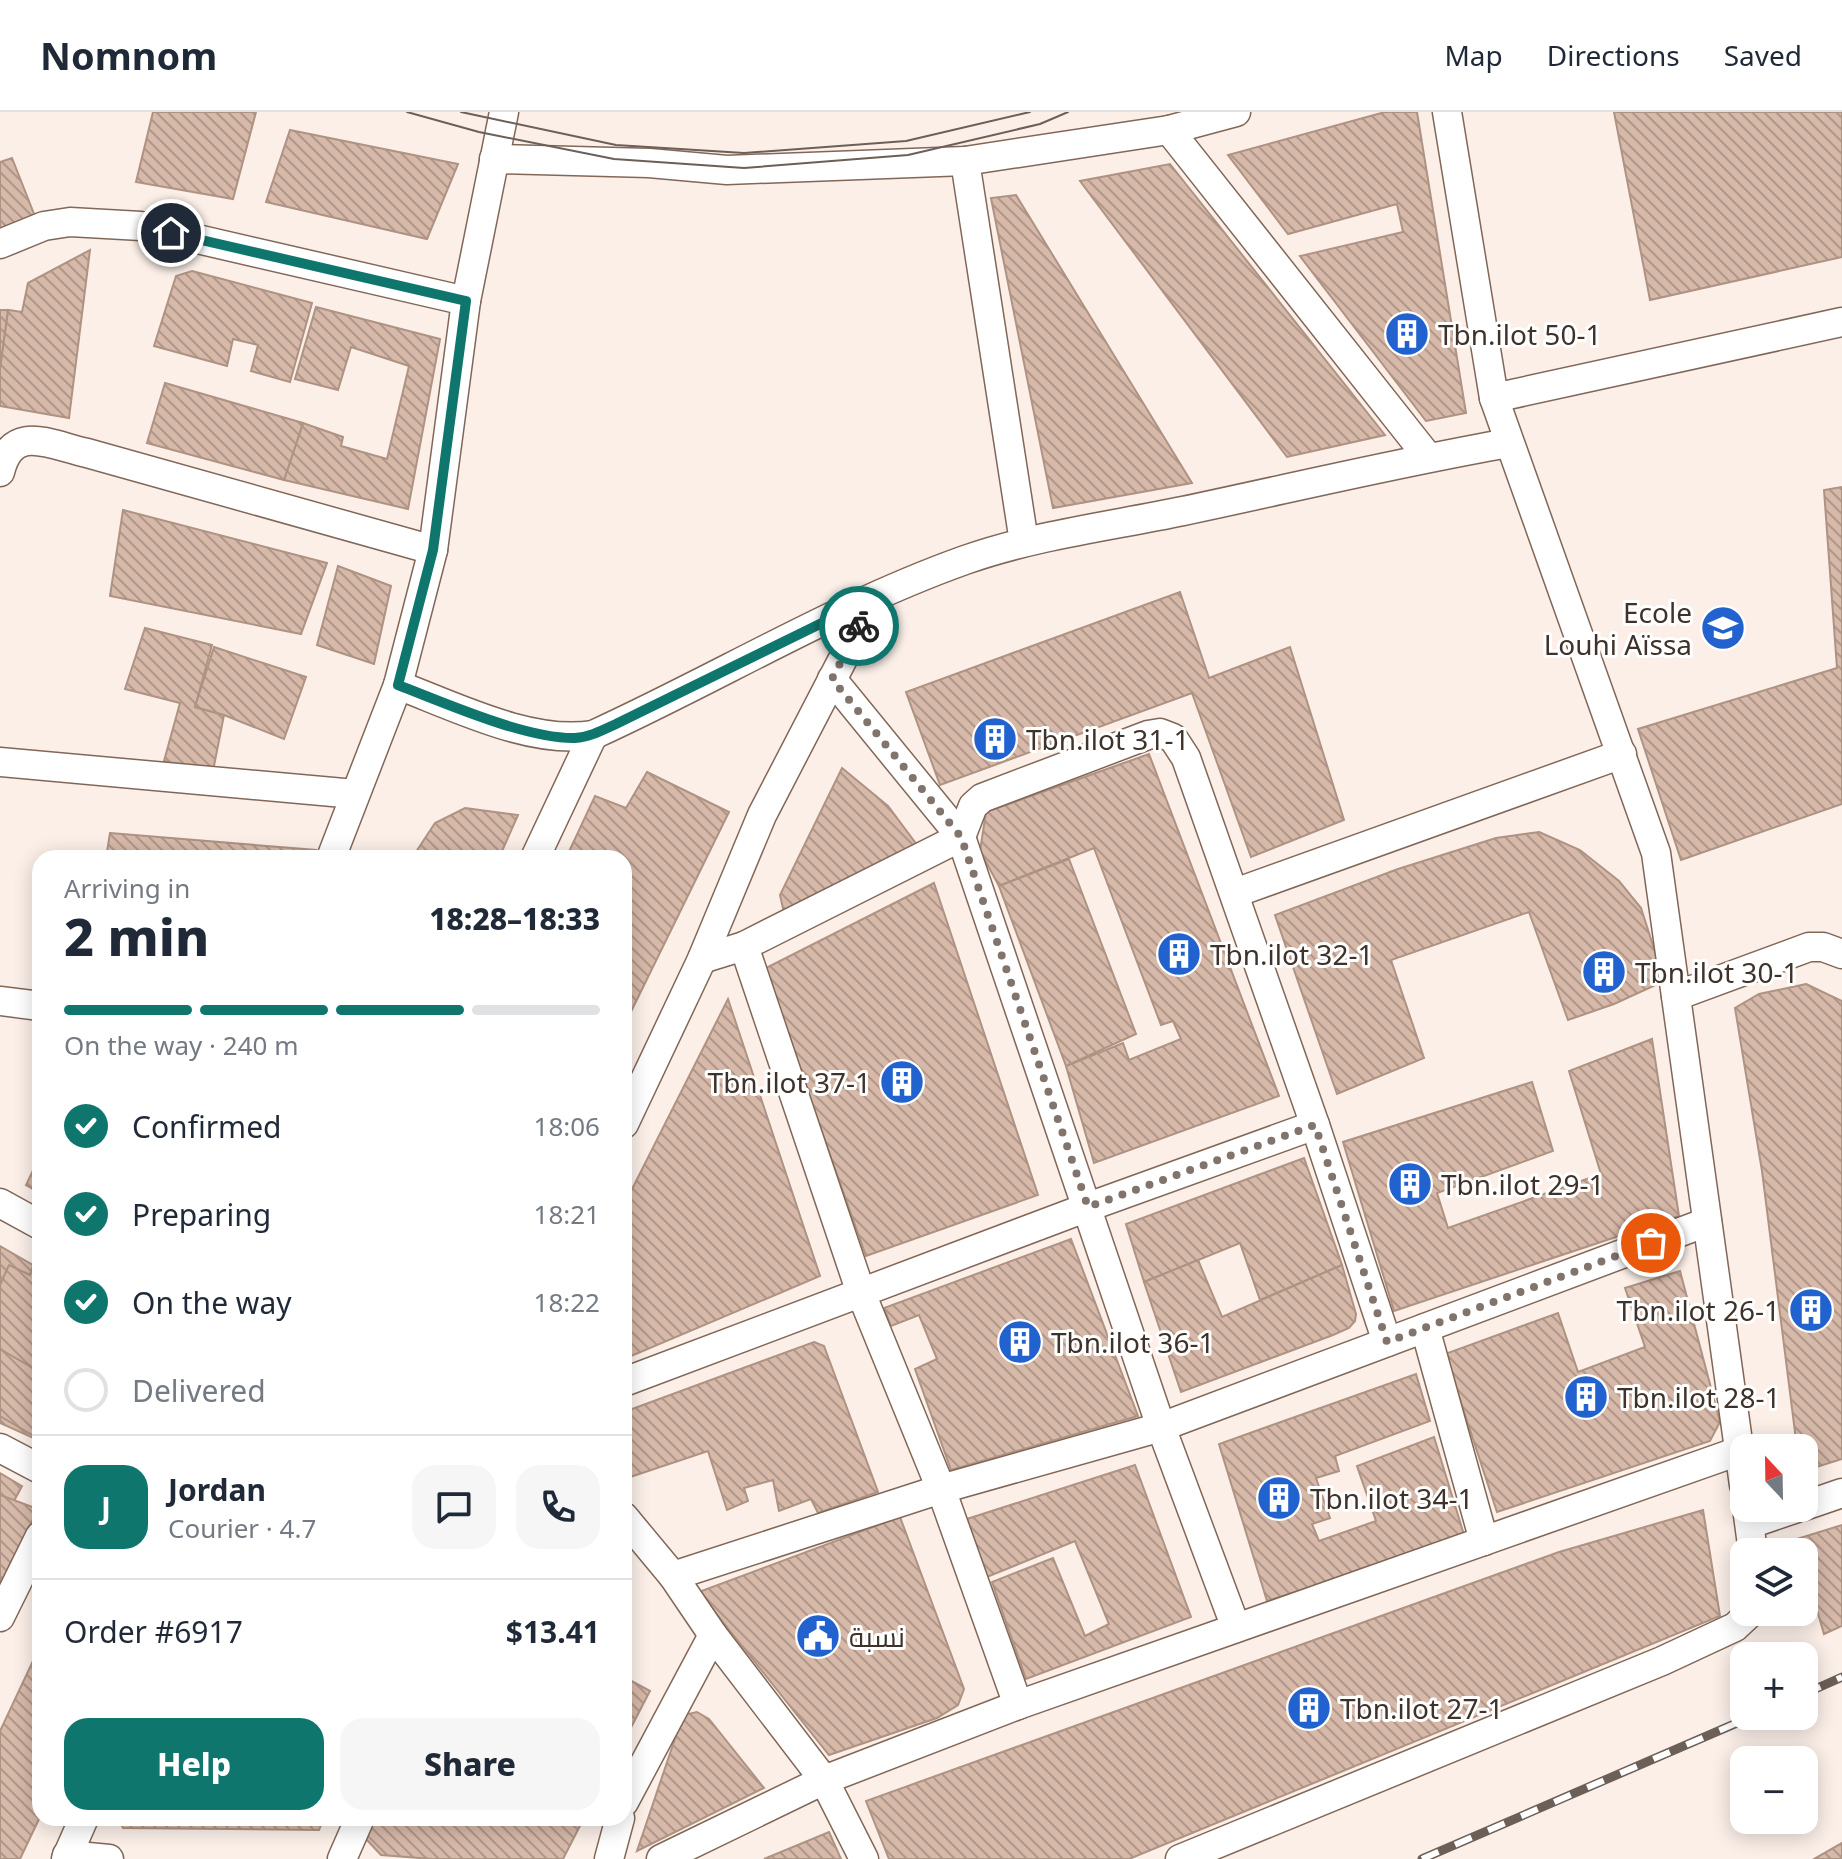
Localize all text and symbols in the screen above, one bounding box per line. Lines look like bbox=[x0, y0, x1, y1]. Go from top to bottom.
text: Nomnom bbox=[40, 29, 217, 81]
text: Map bbox=[1444, 36, 1503, 74]
text: Directions bbox=[1547, 36, 1680, 74]
text: Saved bbox=[1724, 36, 1802, 74]
pin bbox=[137, 199, 205, 267]
icon: home bbox=[149, 211, 193, 255]
building icon: Tbn.ilot 50-1 bbox=[1383, 310, 1431, 358]
place label: Tbn.ilot 50-1 bbox=[1438, 315, 1601, 353]
courier bbox=[819, 586, 899, 666]
place label: Ecole Louhi Aïssa bbox=[1544, 593, 1692, 663]
icon: bike bbox=[837, 604, 881, 648]
school or university icon: Ecole Louhi Aïssa bbox=[1699, 604, 1747, 652]
building icon: Tbn.ilot 31-1 bbox=[971, 715, 1019, 763]
place label: Tbn.ilot 31-1 bbox=[1026, 720, 1189, 758]
text: Arriving in bbox=[64, 870, 190, 906]
text: 18:28–18:33 bbox=[429, 898, 600, 939]
text: 2 min bbox=[64, 900, 209, 971]
building icon: Tbn.ilot 32-1 bbox=[1155, 930, 1203, 978]
place label: Tbn.ilot 32-1 bbox=[1210, 935, 1373, 973]
building icon: Tbn.ilot 30-1 bbox=[1580, 948, 1628, 996]
place label: Tbn.ilot 30-1 bbox=[1635, 953, 1798, 991]
text: On the way · 240 m bbox=[64, 1027, 298, 1063]
building icon: Tbn.ilot 37-1 bbox=[878, 1058, 926, 1106]
place label: Tbn.ilot 37-1 bbox=[708, 1063, 871, 1101]
icon: check bbox=[64, 1104, 108, 1148]
text: Confirmed bbox=[132, 1106, 282, 1147]
text: 18:06 bbox=[534, 1108, 600, 1144]
building icon: Tbn.ilot 29-1 bbox=[1386, 1160, 1434, 1208]
place label: Tbn.ilot 29-1 bbox=[1441, 1165, 1604, 1203]
icon: check bbox=[64, 1192, 108, 1236]
text: Preparing bbox=[132, 1194, 271, 1235]
text: 18:21 bbox=[534, 1196, 600, 1232]
pin bbox=[1617, 1209, 1685, 1277]
icon: bag bbox=[1629, 1221, 1673, 1265]
icon: check bbox=[64, 1280, 108, 1324]
text: On the way bbox=[132, 1282, 292, 1323]
text: 18:22 bbox=[534, 1284, 600, 1320]
building icon: Tbn.ilot 26-1 bbox=[1787, 1286, 1835, 1334]
place label: Tbn.ilot 26-1 bbox=[1617, 1291, 1780, 1329]
building icon: Tbn.ilot 36-1 bbox=[996, 1318, 1044, 1366]
place label: Tbn.ilot 36-1 bbox=[1051, 1323, 1214, 1361]
text: Delivered bbox=[132, 1370, 266, 1411]
building icon: Tbn.ilot 28-1 bbox=[1562, 1373, 1610, 1421]
place label: Tbn.ilot 28-1 bbox=[1617, 1378, 1780, 1416]
north arrow bbox=[1730, 1434, 1818, 1522]
map controls bbox=[1730, 1434, 1818, 1834]
button: chat bbox=[412, 1465, 496, 1549]
button: phone bbox=[516, 1465, 600, 1549]
text: Jordan bbox=[168, 1469, 266, 1510]
building icon: Tbn.ilot 34-1 bbox=[1255, 1474, 1303, 1522]
place label: Tbn.ilot 34-1 bbox=[1310, 1479, 1473, 1517]
text: J bbox=[101, 1487, 111, 1528]
text: Courier · 4.7 bbox=[168, 1510, 316, 1546]
button: layers bbox=[1730, 1538, 1818, 1626]
text: Order #6917 bbox=[64, 1611, 243, 1652]
text: $13.41 bbox=[506, 1611, 600, 1652]
public building icon: نسبة bbox=[794, 1612, 842, 1660]
place label: نسبة bbox=[849, 1617, 905, 1655]
button: + bbox=[1730, 1642, 1818, 1730]
building icon: Tbn.ilot 27-1 bbox=[1285, 1684, 1333, 1732]
place label: Tbn.ilot 27-1 bbox=[1340, 1689, 1503, 1727]
button: Help bbox=[64, 1718, 324, 1810]
button: Share bbox=[340, 1718, 600, 1810]
button: − bbox=[1730, 1746, 1818, 1834]

